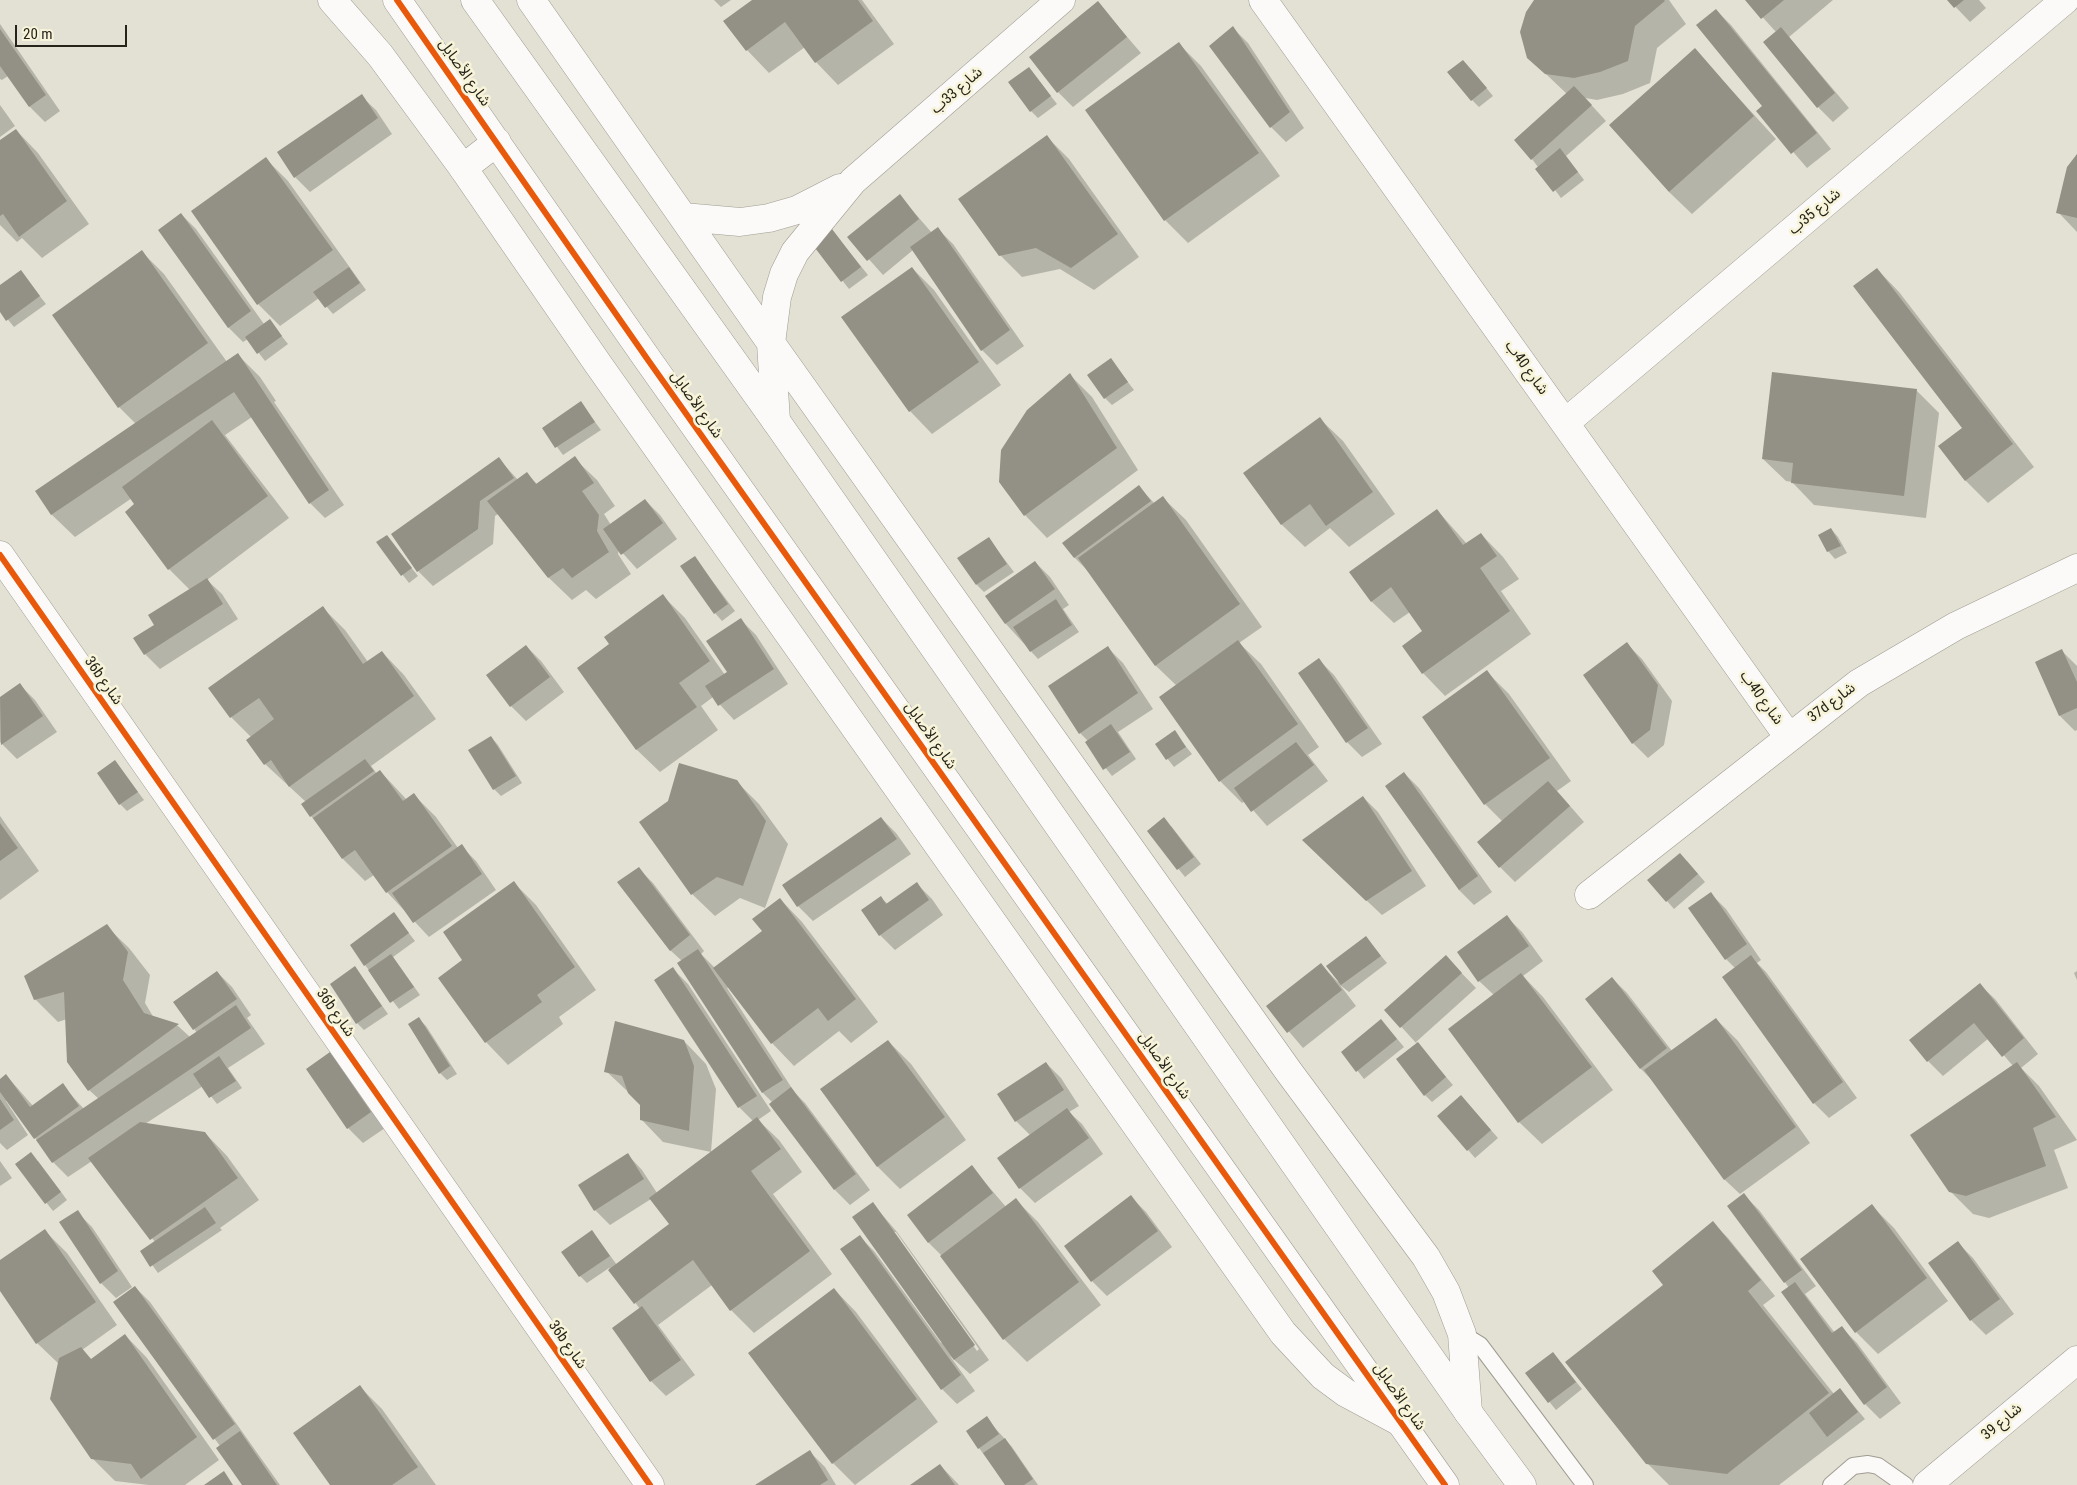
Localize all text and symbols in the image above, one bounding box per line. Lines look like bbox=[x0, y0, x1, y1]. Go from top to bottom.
scale bar bbox=[18, 15, 130, 47]
text: 20 m bbox=[23, 25, 53, 43]
street label: شارع الأصايل bbox=[434, 36, 494, 110]
street label: شارع 33ب bbox=[928, 64, 986, 118]
street label: شارع 35ب bbox=[1785, 185, 1845, 239]
street label: شارع 40ب bbox=[1500, 337, 1552, 399]
street label: شارع الأصايل bbox=[666, 368, 726, 442]
street label: 36b شارع bbox=[80, 653, 126, 709]
street label: شارع 40ب bbox=[1735, 667, 1787, 729]
street label: 37d شارع bbox=[1805, 679, 1859, 727]
street label: شارع الأصايل bbox=[900, 699, 960, 773]
street label: 36b شارع bbox=[312, 985, 358, 1041]
street label: شارع الأصايل bbox=[1134, 1029, 1194, 1103]
street label: 36b شارع bbox=[544, 1317, 590, 1373]
street label: شارع الأصايل bbox=[1369, 1360, 1429, 1434]
street label: شارع 39 bbox=[1978, 1400, 2026, 1444]

